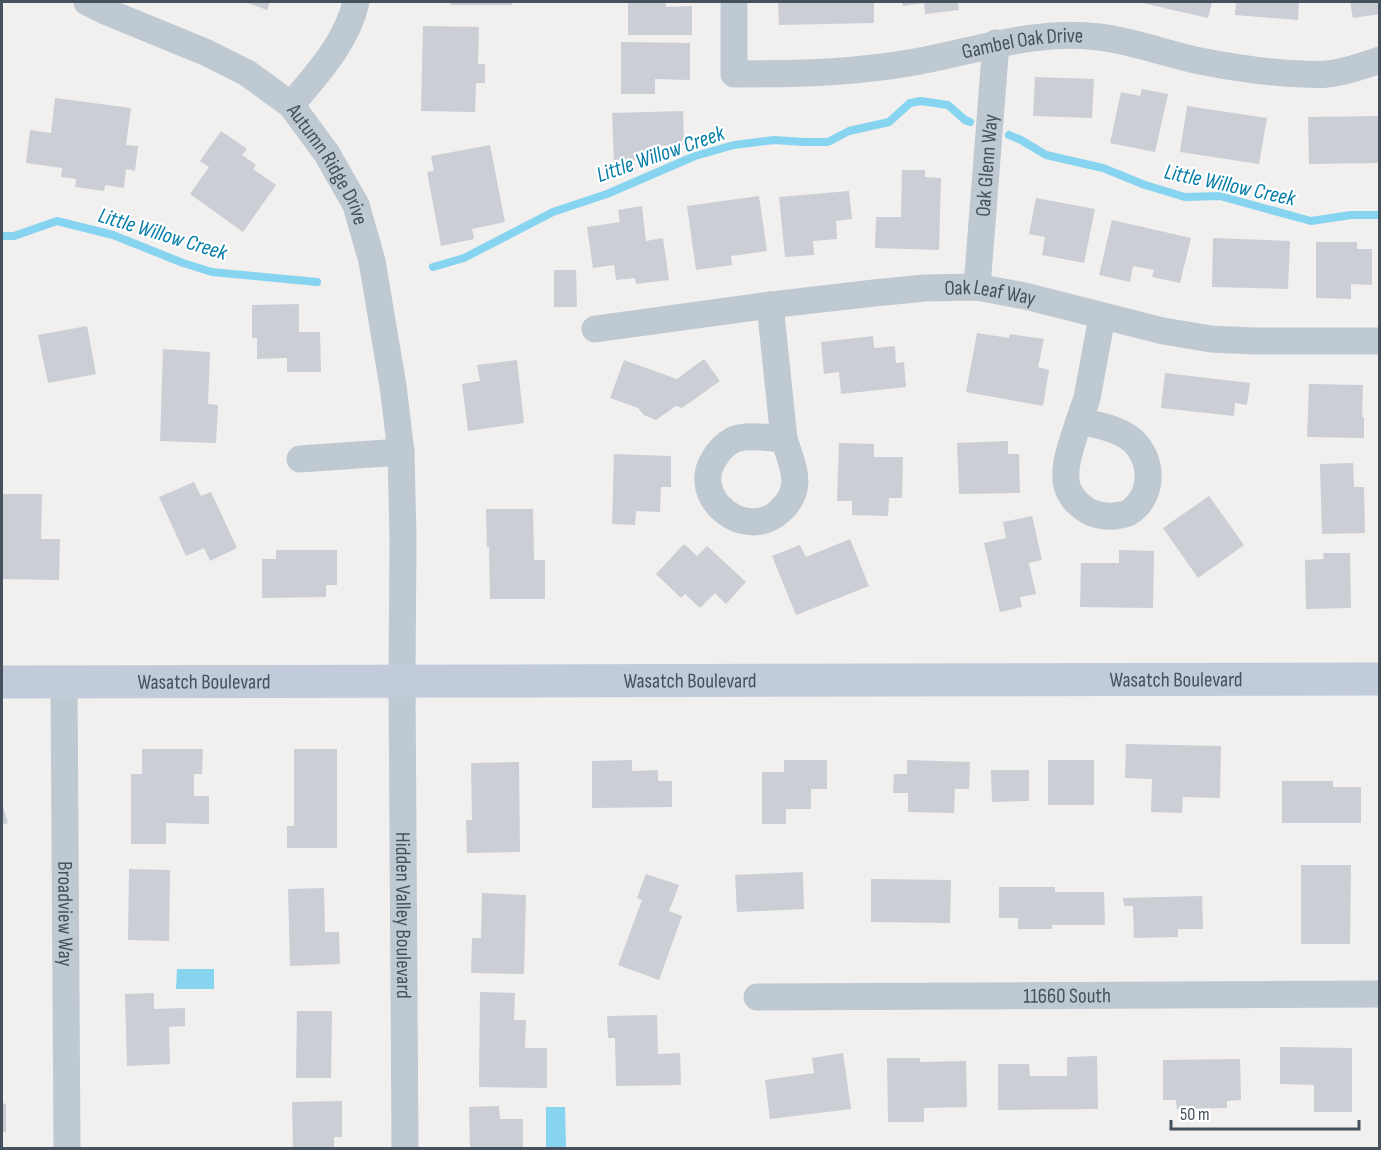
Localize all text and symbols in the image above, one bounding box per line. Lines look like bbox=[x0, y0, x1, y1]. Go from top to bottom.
street label: Gambel Oak Drive bbox=[959, 23, 1084, 65]
street label: Autumn Ridge Drive bbox=[281, 98, 373, 228]
street label: Oak Glenn Way bbox=[971, 113, 1003, 218]
water label: Little Willow Creek bbox=[593, 120, 729, 189]
water label: Little Willow Creek bbox=[1162, 158, 1298, 213]
water label: Little Willow Creek bbox=[95, 202, 231, 267]
street label: Oak Leaf Way bbox=[944, 275, 1038, 311]
street label: Wasatch Boulevard bbox=[1109, 667, 1243, 693]
street label: Wasatch Boulevard bbox=[623, 668, 757, 694]
street label: Wasatch Boulevard bbox=[137, 669, 271, 695]
street label: Hidden Valley Boulevard bbox=[390, 832, 416, 999]
street label: Broadview Way bbox=[52, 861, 78, 967]
street label: 11660 South bbox=[1023, 983, 1111, 1009]
scale bar bbox=[1171, 1093, 1358, 1131]
text: 50 m bbox=[1180, 1104, 1210, 1125]

